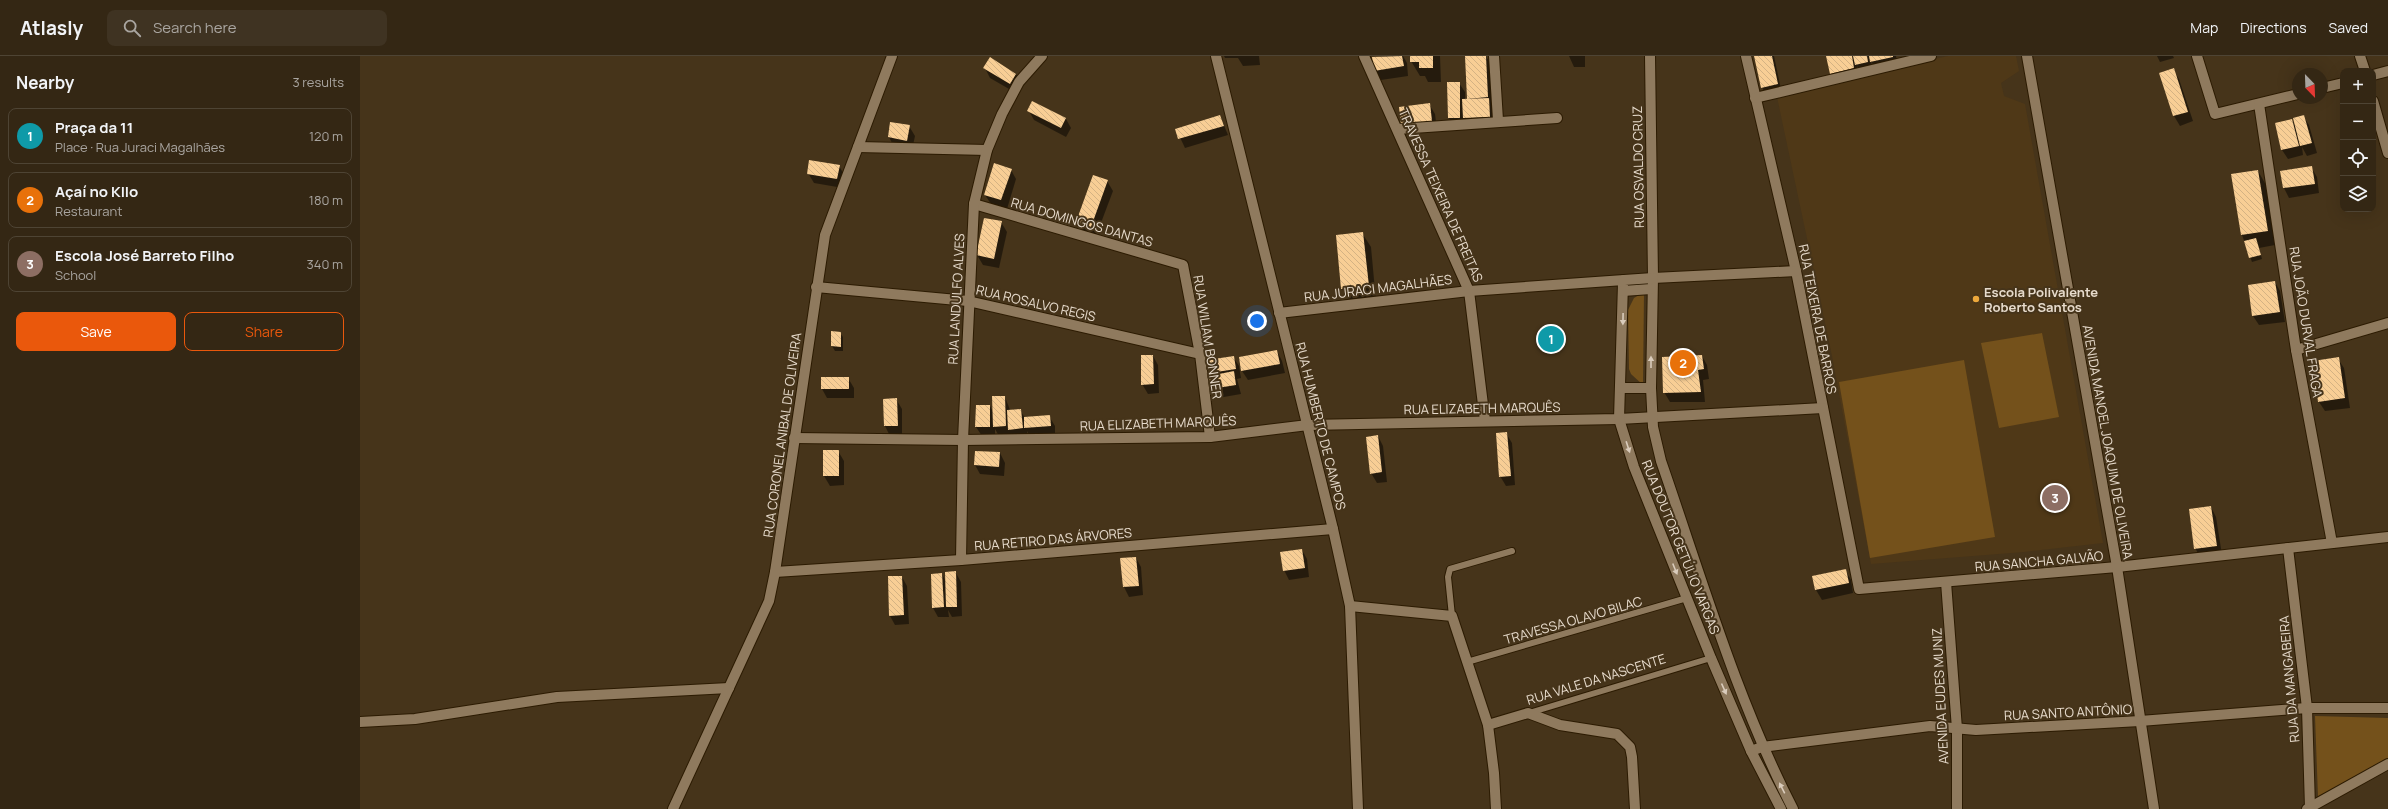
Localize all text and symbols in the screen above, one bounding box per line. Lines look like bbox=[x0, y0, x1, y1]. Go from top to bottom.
search box bbox=[107, 10, 387, 46]
text: Atlasly bbox=[20, 15, 83, 41]
icon: search bbox=[121, 17, 143, 39]
text: Search here bbox=[153, 17, 236, 38]
text: Map bbox=[2190, 18, 2218, 37]
text: Directions bbox=[2240, 18, 2307, 37]
text: Saved bbox=[2329, 18, 2368, 37]
north arrow bbox=[2292, 68, 2328, 104]
map controls bbox=[2340, 68, 2376, 212]
button: + bbox=[2340, 68, 2376, 104]
text: Nearby bbox=[16, 71, 74, 94]
text: 3 results bbox=[292, 73, 344, 91]
button: − bbox=[2340, 104, 2376, 140]
street label: TRAVESSA TEIXEIRA DE FREITAS bbox=[1395, 105, 1487, 285]
street label: RUA OSVALDO CRUZ bbox=[1628, 106, 1648, 228]
text: Praça da 11 bbox=[55, 117, 133, 138]
text: 1 bbox=[27, 127, 33, 145]
text: 120 m bbox=[309, 127, 343, 145]
text: Place · Rua Juraci Magalhães bbox=[55, 138, 225, 156]
button: locate bbox=[2340, 140, 2376, 176]
button: layers bbox=[2340, 176, 2376, 212]
text: Açaí no KIlo bbox=[55, 181, 138, 202]
text: 2 bbox=[26, 191, 34, 209]
text: 180 m bbox=[309, 191, 343, 209]
street label: RUA DOMINGOS DANTAS bbox=[1009, 193, 1155, 251]
text: Restaurant bbox=[55, 202, 122, 220]
street label: RUA LANDULFO ALVES bbox=[944, 233, 968, 365]
street label: RUA TEIXEIRA DE BARROS bbox=[1795, 243, 1841, 395]
text: Escola José Barreto Filho bbox=[55, 245, 234, 266]
street label: RUA JOÃO DURVAL FRAGA bbox=[2285, 245, 2327, 399]
text: 3 bbox=[26, 255, 34, 273]
text: 340 m bbox=[307, 255, 343, 273]
text: School bbox=[55, 266, 96, 284]
street label: RUA JURACI MAGALHÃES bbox=[1303, 270, 1453, 306]
street label: RUA WILIAM BONNER bbox=[1189, 274, 1227, 400]
street label: RUA ROSALVO REGIS bbox=[974, 280, 1098, 326]
place label: Escola Polivalente Roberto Santos bbox=[1984, 283, 2098, 316]
marker: Escola Polivalente Roberto Santos bbox=[1971, 294, 1981, 304]
your location bbox=[1247, 311, 1267, 331]
button: Save bbox=[16, 312, 176, 351]
button: Share bbox=[184, 312, 344, 351]
one-way arrow bbox=[1620, 313, 1626, 326]
street label: AVENIDA MANOEL JOAQUIM DE OLIVEIRA bbox=[2078, 323, 2138, 561]
pin: 1 bbox=[1538, 324, 1564, 354]
street label: RUA CORONEL ANIBAL DE OLIVEIRA bbox=[759, 332, 805, 538]
street label: RUA HUMBERTO DE CAMPOS bbox=[1291, 340, 1351, 512]
pin: 2 bbox=[1670, 348, 1696, 378]
one-way arrow bbox=[1648, 355, 1654, 368]
street label: RUA ELIZABETH MARQUÊS bbox=[1404, 398, 1560, 418]
street label: RUA ELIZABETH MARQUÊS bbox=[1079, 411, 1237, 435]
one-way arrow bbox=[1625, 442, 1631, 454]
street label: RUA DOUTOR GETÚLIO VARGAS bbox=[1638, 457, 1724, 637]
pin: 3 bbox=[2042, 483, 2068, 513]
street label: RUA RETIRO DAS ÁRVORES bbox=[973, 523, 1133, 555]
street label: RUA SANCHA GALVÃO bbox=[1974, 546, 2105, 576]
one-way arrow bbox=[1672, 563, 1678, 575]
street label: TRAVESSA OLAVO BILAC bbox=[1502, 592, 1644, 648]
street label: RUA DA MANGABEIRA bbox=[2274, 615, 2304, 743]
street label: AVENIDA EUDES MUNIZ bbox=[1927, 627, 1953, 765]
street label: RUA VALE DA NASCENTE bbox=[1524, 649, 1668, 709]
one-way arrow bbox=[1722, 683, 1728, 695]
street label: RUA SANTO ANTÔNIO bbox=[2003, 700, 2133, 724]
one-way arrow bbox=[1779, 782, 1786, 794]

